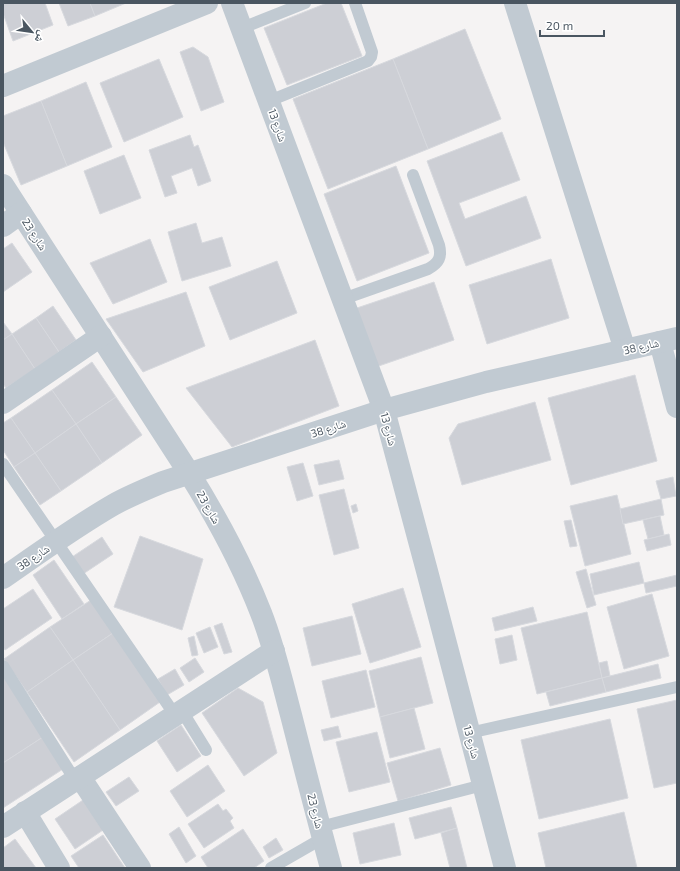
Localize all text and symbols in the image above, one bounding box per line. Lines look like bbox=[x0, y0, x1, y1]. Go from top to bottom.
north arrow bbox=[12, 12, 52, 52]
scale bar bbox=[540, 12, 604, 38]
text: 20 m bbox=[546, 18, 573, 32]
text: ش bbox=[31, 28, 50, 46]
street label: شارع 13 bbox=[265, 107, 290, 143]
street label: شارع 23 bbox=[19, 215, 50, 253]
street label: شارع 38 bbox=[622, 336, 660, 357]
street label: شارع 13 bbox=[377, 411, 400, 447]
street label: شارع 38 bbox=[309, 416, 348, 441]
street label: شارع 23 bbox=[194, 488, 224, 526]
street label: شارع 38 bbox=[14, 541, 52, 573]
street label: شارع 13 bbox=[460, 724, 483, 760]
street label: شارع 23 bbox=[304, 792, 327, 830]

